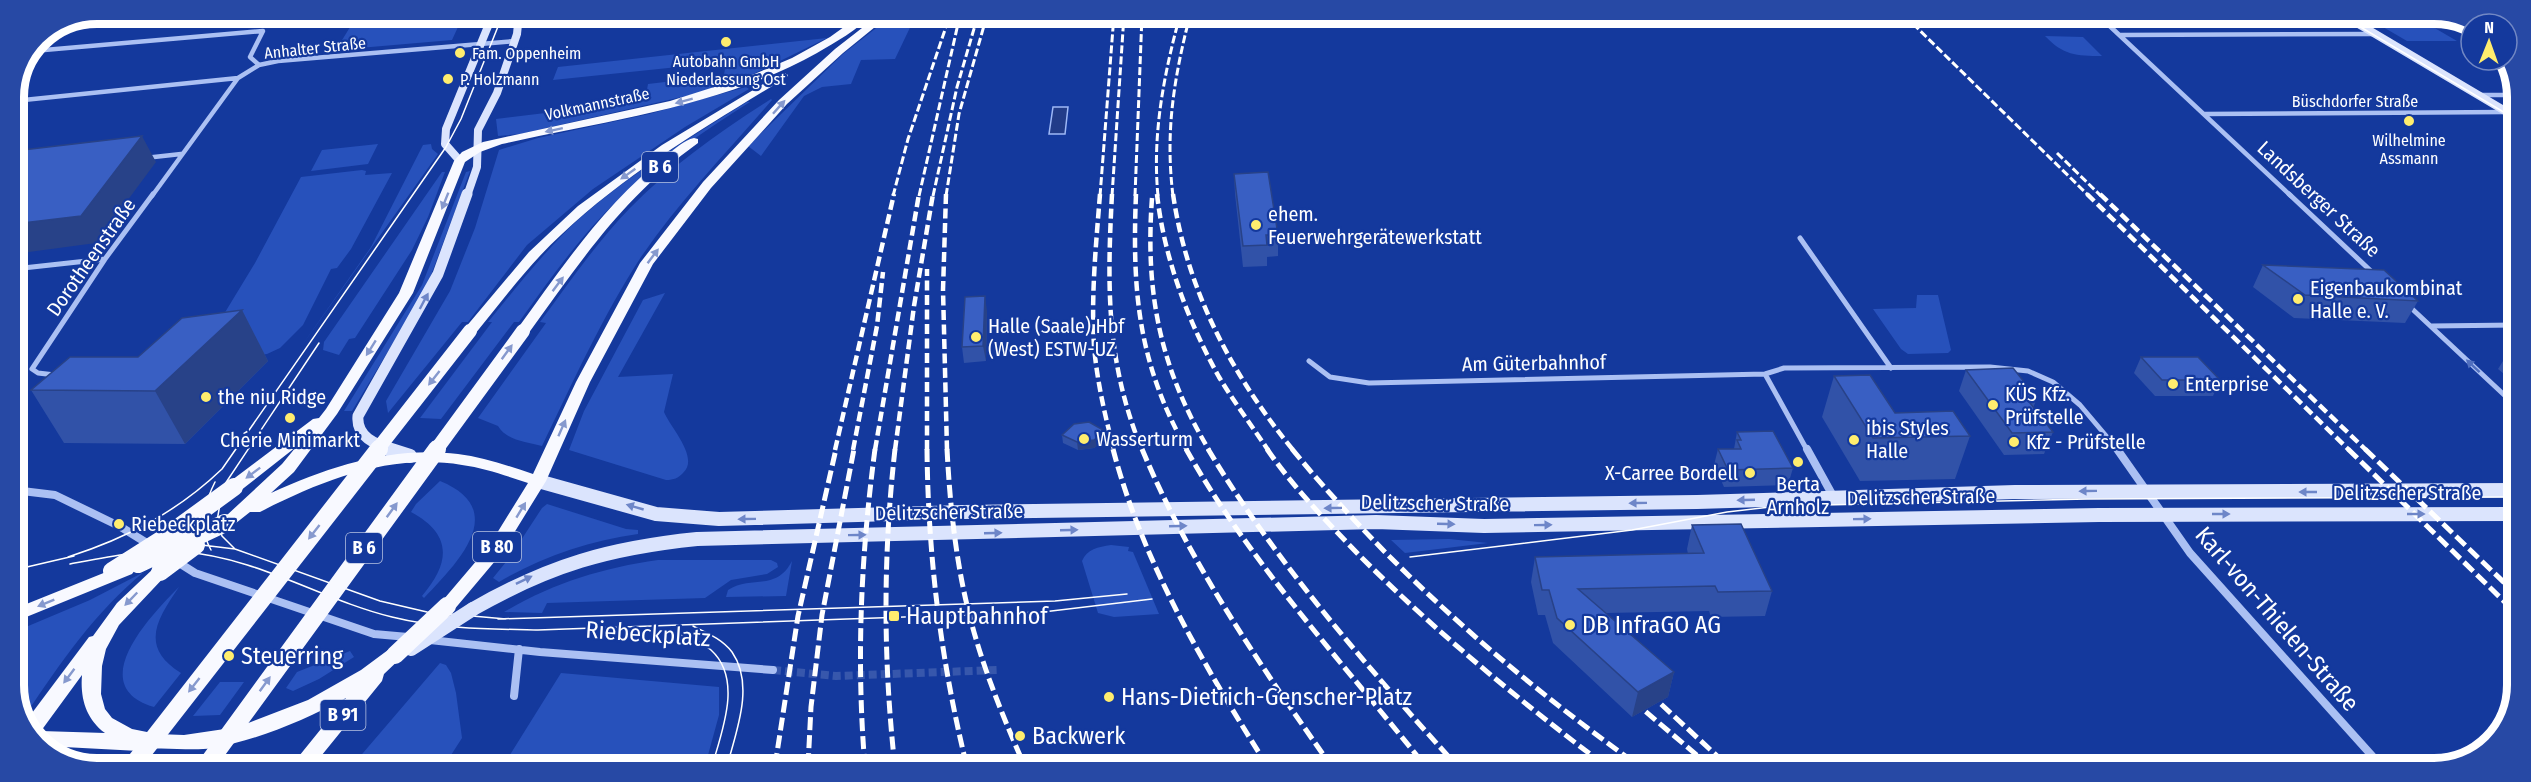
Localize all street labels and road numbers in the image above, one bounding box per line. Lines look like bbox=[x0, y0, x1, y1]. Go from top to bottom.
street label: Anhalter Straße bbox=[263, 33, 367, 63]
street label: Volkmannstraße bbox=[543, 84, 651, 124]
street label: Büschdorfer Straße bbox=[2292, 92, 2418, 111]
street label: Landsberger Straße bbox=[2253, 136, 2385, 262]
road number: B 6 bbox=[642, 152, 678, 182]
street label: Dorotheenstraße bbox=[42, 193, 140, 321]
street label: Am Güterbahnhof bbox=[1462, 350, 1608, 376]
street label: Delitzscher Straße bbox=[2333, 481, 2481, 505]
street label: Delitzscher Straße bbox=[1847, 484, 1995, 510]
street label: Delitzscher Straße bbox=[1361, 490, 1509, 516]
street label: Delitzscher Straße bbox=[875, 499, 1023, 525]
street label: Karl-von-Thielen-Straße bbox=[2189, 521, 2365, 717]
road number: B 80 bbox=[473, 532, 521, 562]
road number: B 6 bbox=[346, 533, 382, 563]
street label: Riebeckplatz bbox=[585, 616, 711, 652]
road number: B 91 bbox=[320, 700, 366, 730]

